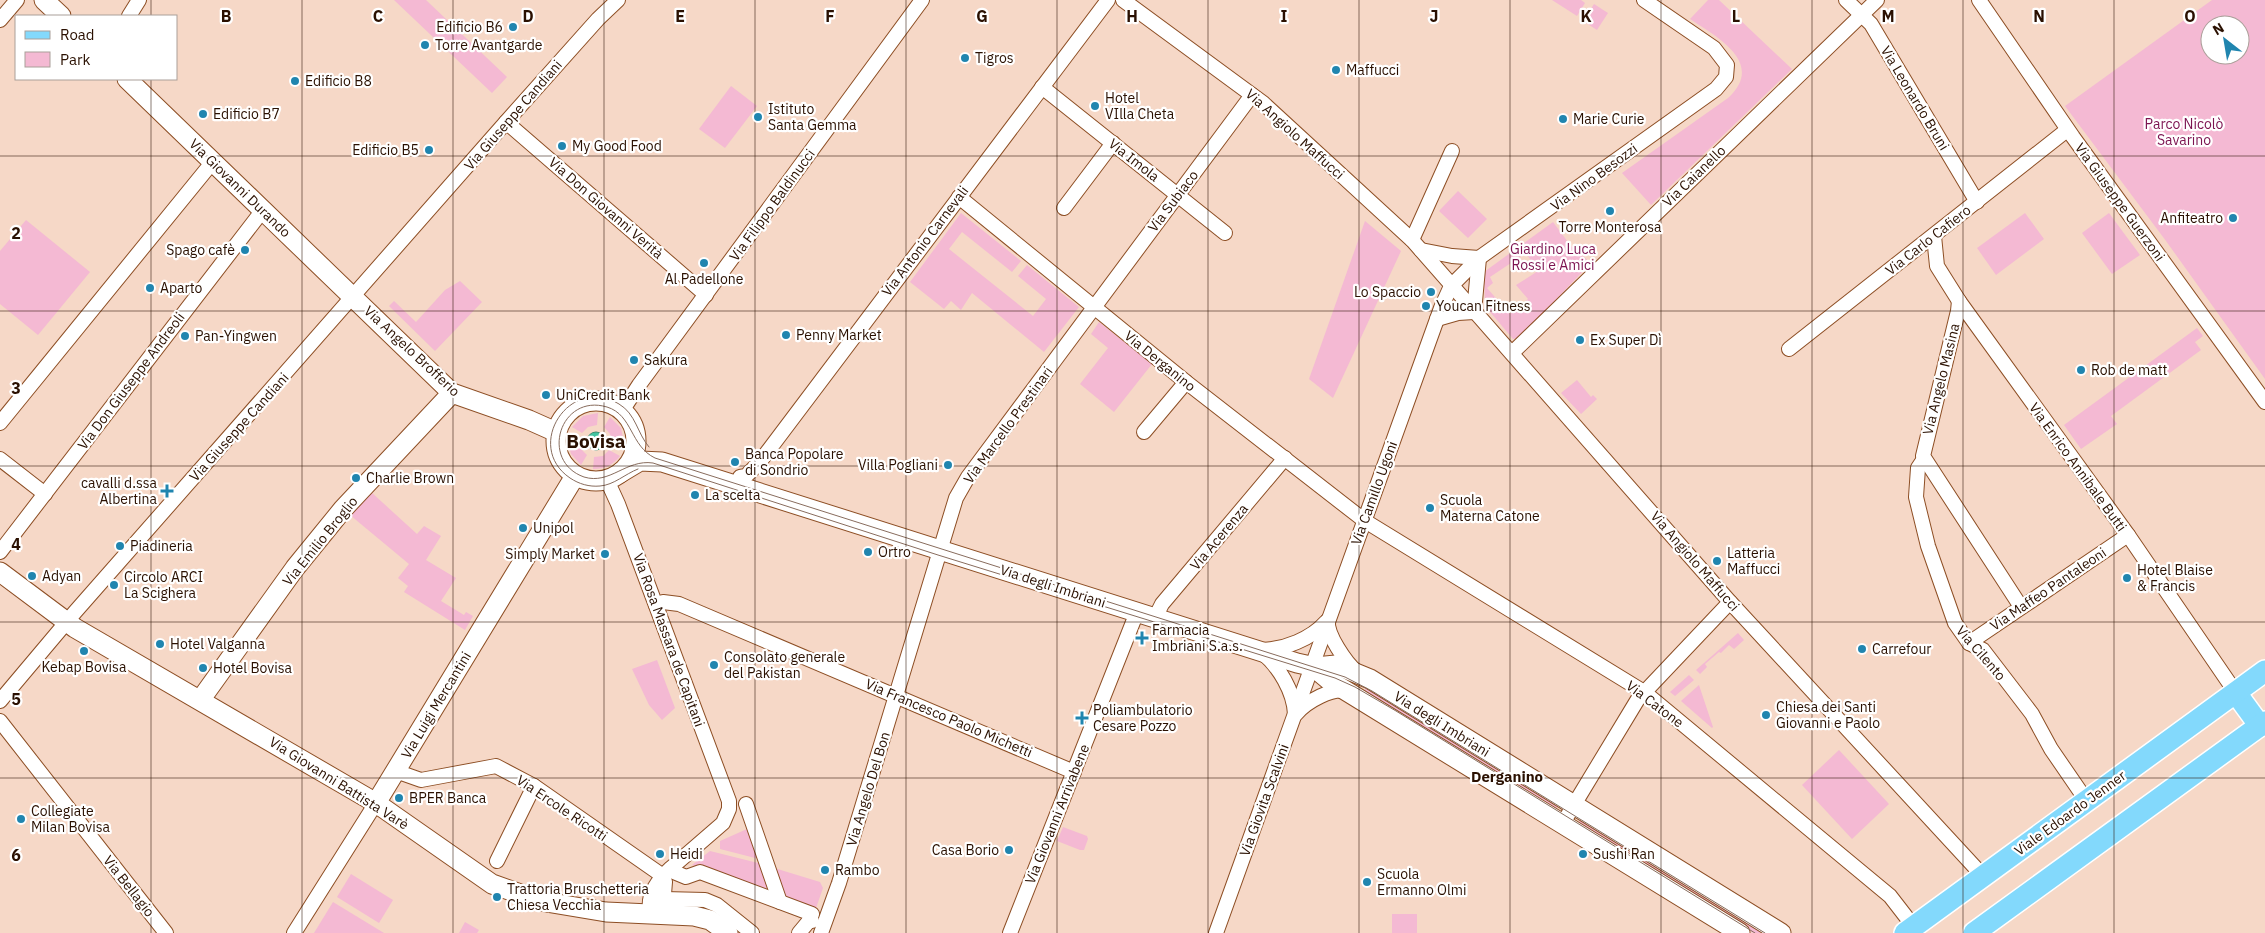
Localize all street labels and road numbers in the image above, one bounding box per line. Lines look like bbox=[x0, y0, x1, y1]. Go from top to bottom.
street label: Via Leonardo Bruni bbox=[1877, 43, 1953, 153]
street label: Via Giuseppe Candiani bbox=[460, 56, 566, 174]
street label: Via Angiolo Maffucci bbox=[1242, 85, 1348, 183]
street label: Via Giovanni Durando bbox=[185, 135, 295, 241]
street label: Via Imola bbox=[1105, 135, 1163, 186]
street label: Via Nino Besozzi bbox=[1547, 139, 1641, 215]
street label: Via Giuseppe Guerzoni bbox=[2071, 139, 2169, 265]
street label: Via Caianello bbox=[1659, 141, 1729, 211]
street label: Via Filippo Baldinucci bbox=[725, 145, 819, 265]
street label: Via Don Giovanni Verità bbox=[545, 153, 667, 263]
street label: Via Subiaco bbox=[1144, 166, 1202, 235]
street label: Via Antonio Carnevali bbox=[878, 182, 972, 300]
street label: Via Carlo Cafiero bbox=[1882, 201, 1975, 279]
street label: Via Angelo Brofferio bbox=[360, 302, 464, 400]
street label: Via Don Giuseppe Andreoli bbox=[74, 309, 188, 453]
street label: Via Angelo Masina bbox=[1918, 321, 1964, 437]
street label: Via Derganino bbox=[1121, 327, 1200, 395]
street label: Via Marcello Prestinari bbox=[959, 363, 1057, 487]
street label: Via Giuseppe Candiani bbox=[185, 369, 293, 485]
street label: Via Enrico Annibale Butti bbox=[2025, 399, 2131, 535]
street label: Via Camillo Ugoni bbox=[1347, 439, 1401, 547]
street label: Via Emilio Broglio bbox=[278, 493, 362, 589]
street label: Via Acerenza bbox=[1186, 500, 1252, 574]
street label: Via Angiolo Maffucci bbox=[1647, 507, 1743, 615]
street label: Via Maffeo Pantaleoni bbox=[1986, 543, 2110, 635]
street label: Via Rosa Massara de Capitani bbox=[629, 551, 709, 729]
street label: Via degli Imbriani bbox=[998, 560, 1108, 612]
street label: Via Cilento bbox=[1952, 622, 2010, 684]
street label: Via Luigi Mercantini bbox=[397, 648, 475, 762]
street label: Via Francesco Paolo Michetti bbox=[863, 675, 1035, 761]
street label: Via Catone bbox=[1623, 677, 1688, 732]
street label: Via degli Imbriani bbox=[1391, 687, 1493, 761]
street label: Via Angelo Del Bon bbox=[842, 730, 894, 848]
street label: Via Giovanni Battista Varè bbox=[266, 733, 412, 834]
street label: Via Giovanni Arrivabene bbox=[1021, 741, 1093, 887]
street label: Via Giovita Scalvini bbox=[1235, 741, 1293, 859]
street label: Viale Edoardo Jenner bbox=[2011, 766, 2129, 860]
street label: Via Ercole Ricotti bbox=[513, 771, 611, 845]
street label: Via Bellagio bbox=[99, 852, 159, 921]

